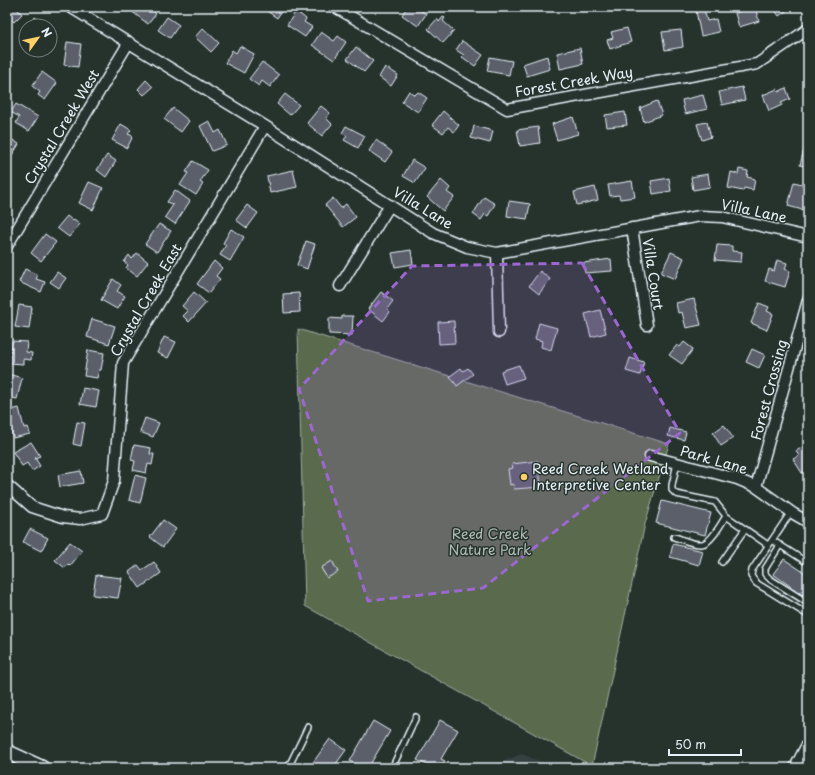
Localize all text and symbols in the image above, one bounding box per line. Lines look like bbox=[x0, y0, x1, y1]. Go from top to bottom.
north arrow bbox=[18, 18, 58, 58]
text: N bbox=[37, 24, 56, 41]
street label: Forest Creek Way bbox=[513, 61, 635, 102]
street label: Crystal Creek West bbox=[19, 65, 104, 188]
street label: Villa Lane bbox=[389, 181, 457, 234]
street label: Villa Lane bbox=[719, 193, 789, 228]
street label: Villa Court bbox=[637, 236, 670, 312]
street label: Crystal Creek East bbox=[105, 239, 187, 360]
street label: Forest Crossing bbox=[745, 337, 792, 443]
street label: Park Lane bbox=[678, 440, 750, 479]
place label: Reed Creek Wetland Interpretive Center bbox=[532, 458, 669, 495]
marker: Reed Creek Wetland Interpretive Center bbox=[519, 472, 529, 482]
park label: Reed Creek Nature Park bbox=[449, 523, 532, 560]
scale bar bbox=[669, 731, 741, 757]
text: 50 m bbox=[675, 735, 706, 753]

